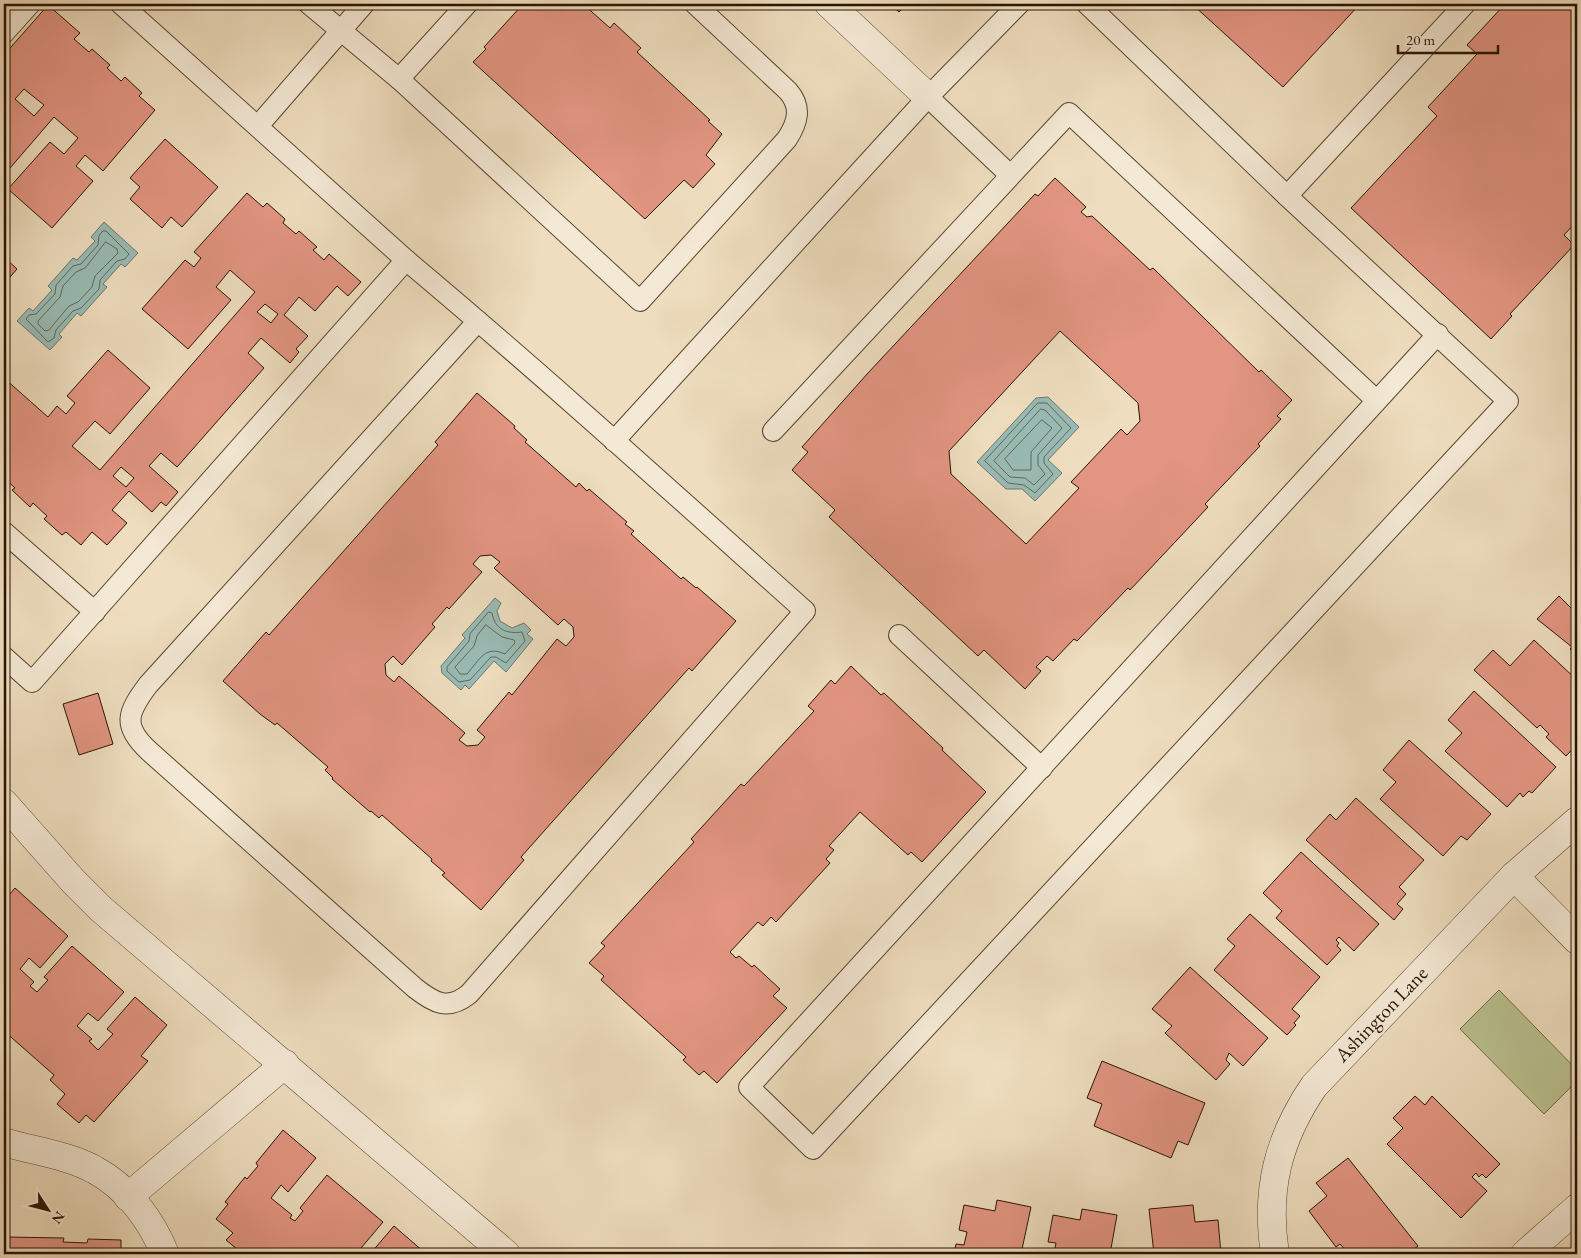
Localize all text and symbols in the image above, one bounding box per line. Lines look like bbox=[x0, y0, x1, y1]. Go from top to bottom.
scale bar bbox=[1398, 22, 1498, 54]
text: 20 m bbox=[1406, 30, 1435, 49]
street label: Ashington Lane bbox=[1328, 960, 1433, 1068]
north arrow bbox=[22, 1186, 72, 1236]
text: N bbox=[48, 1208, 69, 1228]

